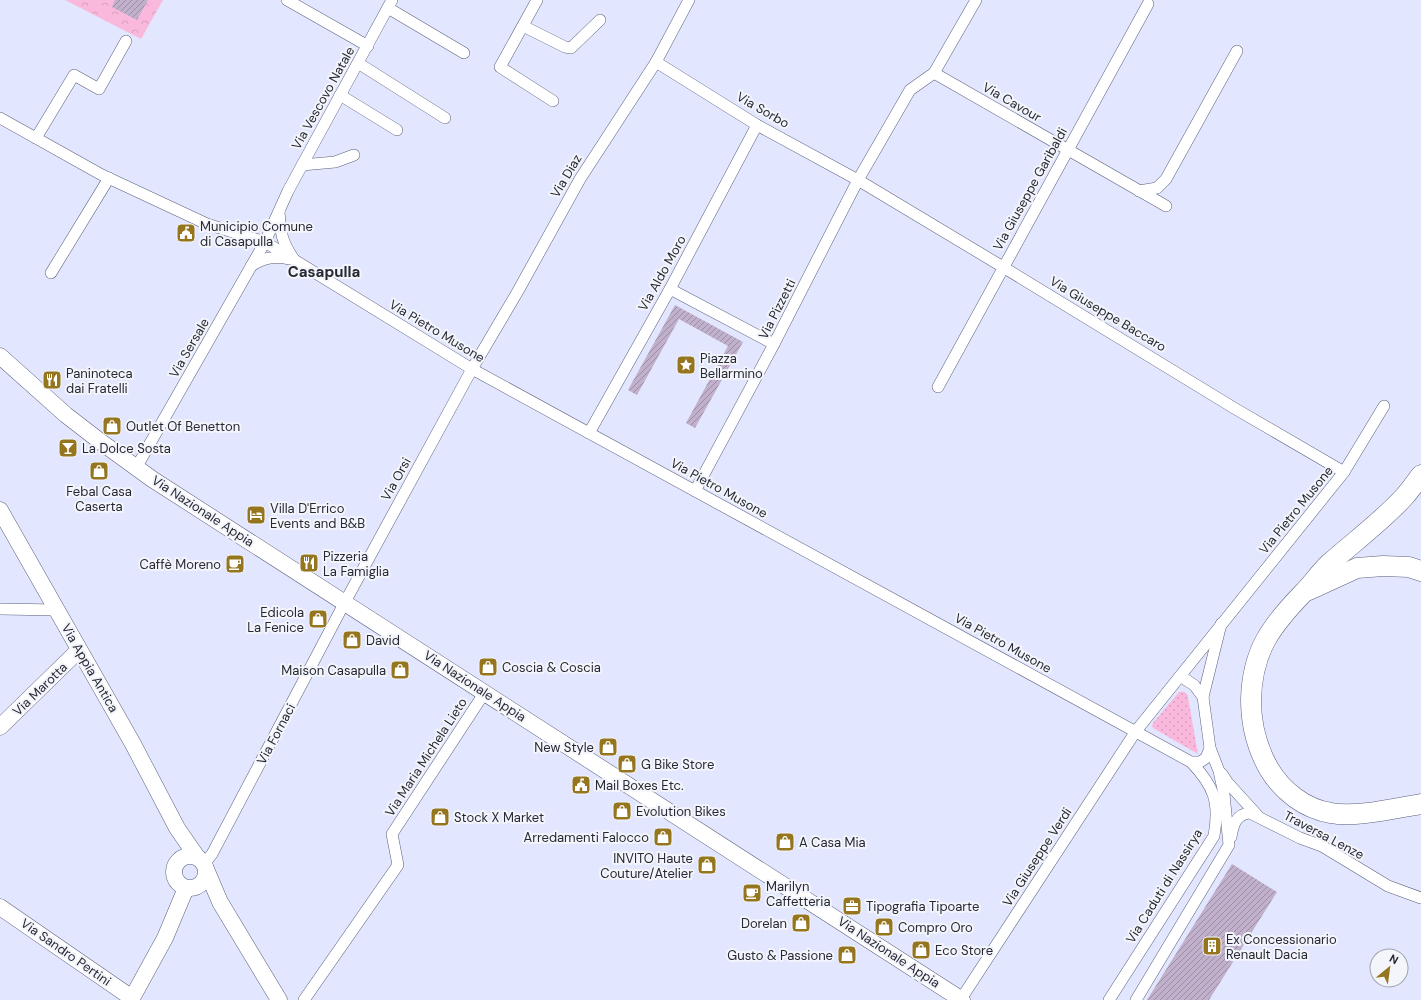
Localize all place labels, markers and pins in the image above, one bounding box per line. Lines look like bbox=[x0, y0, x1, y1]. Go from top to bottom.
place label: Municipio Comune di Casapulla bbox=[200, 218, 313, 250]
public building icon: Municipio Comune di Casapulla bbox=[175, 222, 197, 244]
place label: Piazza Bellarmino bbox=[700, 350, 763, 382]
place icon: Piazza Bellarmino bbox=[675, 354, 697, 376]
place label: Paninoteca dai Fratelli bbox=[66, 365, 133, 397]
restaurant icon: Paninoteca dai Fratelli bbox=[41, 369, 63, 391]
shop icon: Outlet Of Benetton bbox=[101, 415, 123, 437]
place label: Outlet Of Benetton bbox=[126, 418, 240, 435]
bar icon: La Dolce Sosta bbox=[57, 437, 79, 459]
place label: La Dolce Sosta bbox=[82, 440, 171, 457]
shop icon: Febal Casa Caserta bbox=[88, 460, 110, 482]
place label: Febal Casa Caserta bbox=[66, 483, 132, 515]
place label: Villa D'Errico Events and B&B bbox=[270, 500, 365, 532]
hotel icon: Villa D'Errico Events and B&B bbox=[245, 504, 267, 526]
place label: Pizzeria La Famiglia bbox=[323, 548, 389, 580]
restaurant icon: Pizzeria La Famiglia bbox=[298, 552, 320, 574]
cafe icon: Caffè Moreno bbox=[224, 553, 246, 575]
place label: Caffè Moreno bbox=[139, 556, 221, 573]
place label: Edicola La Fenice bbox=[247, 604, 304, 636]
shop icon: Edicola La Fenice bbox=[307, 608, 329, 630]
shop icon: David bbox=[341, 629, 363, 651]
place label: David bbox=[366, 632, 400, 649]
shop icon: Coscia & Coscia bbox=[477, 656, 499, 678]
shop icon: Maison Casapulla bbox=[389, 659, 411, 681]
place label: Coscia & Coscia bbox=[502, 659, 601, 676]
place label: Maison Casapulla bbox=[281, 662, 386, 679]
shop icon: New Style bbox=[597, 736, 619, 758]
place label: New Style bbox=[534, 739, 594, 756]
shop icon: G Bike Store bbox=[616, 753, 638, 775]
place label: G Bike Store bbox=[641, 756, 714, 773]
public building icon: Mail Boxes Etc. bbox=[570, 774, 592, 796]
place label: Mail Boxes Etc. bbox=[595, 777, 684, 794]
shop icon: Evolution Bikes bbox=[611, 800, 633, 822]
place label: Evolution Bikes bbox=[636, 803, 726, 820]
shop icon: Stock X Market bbox=[429, 806, 451, 828]
place label: Stock X Market bbox=[454, 809, 544, 826]
shop icon: Arredamenti Falocco bbox=[652, 826, 674, 848]
place label: Arredamenti Falocco bbox=[524, 829, 649, 846]
shop icon: A Casa Mia bbox=[774, 831, 796, 853]
place label: A Casa Mia bbox=[799, 834, 866, 851]
place label: INVITO Haute Couture/Atelier bbox=[600, 850, 693, 882]
shop icon: INVITO Haute Couture/Atelier bbox=[696, 854, 718, 876]
place label: Marilyn Caffetteria bbox=[766, 878, 831, 910]
cafe icon: Marilyn Caffetteria bbox=[741, 882, 763, 904]
office icon: Tipografia Tipoarte bbox=[841, 895, 863, 917]
place label: Tipografia Tipoarte bbox=[866, 898, 979, 915]
shop icon: Dorelan bbox=[790, 912, 812, 934]
place label: Dorelan bbox=[741, 915, 787, 932]
shop icon: Compro Oro bbox=[873, 916, 895, 938]
place label: Compro Oro bbox=[898, 919, 973, 936]
place label: Ex Concessionario Renault Dacia bbox=[1226, 931, 1337, 963]
building icon: Ex Concessionario Renault Dacia bbox=[1201, 935, 1223, 957]
shop icon: Eco Store bbox=[910, 939, 932, 961]
place label: Eco Store bbox=[935, 942, 993, 959]
shop icon: Gusto & Passione bbox=[836, 944, 858, 966]
place label: Gusto & Passione bbox=[727, 947, 833, 964]

